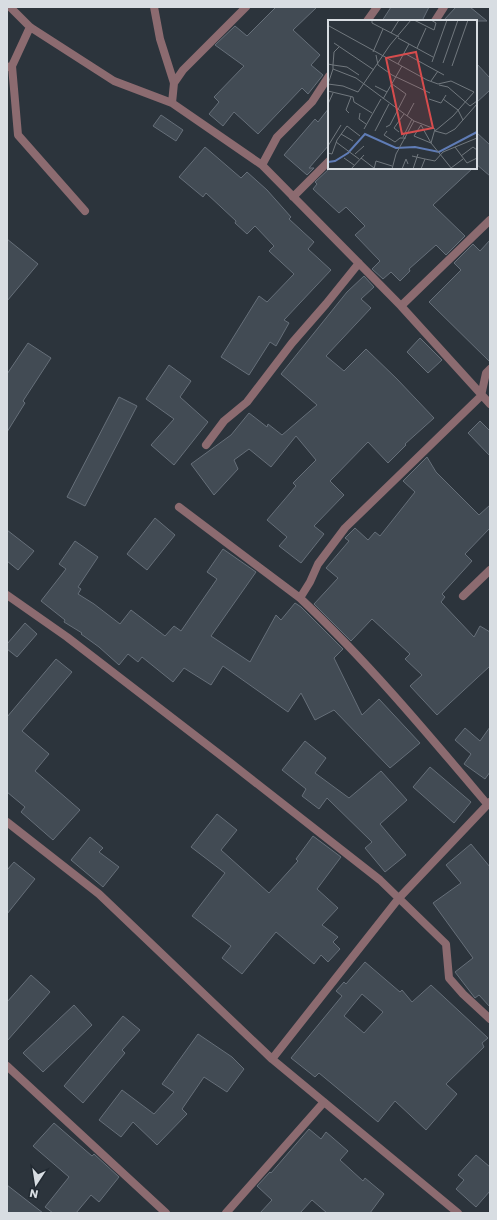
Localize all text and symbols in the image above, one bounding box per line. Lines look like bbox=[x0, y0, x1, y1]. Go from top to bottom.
inset map bbox=[328, 20, 477, 169]
north arrow bbox=[16, 1164, 56, 1204]
text: N bbox=[28, 1185, 40, 1202]

